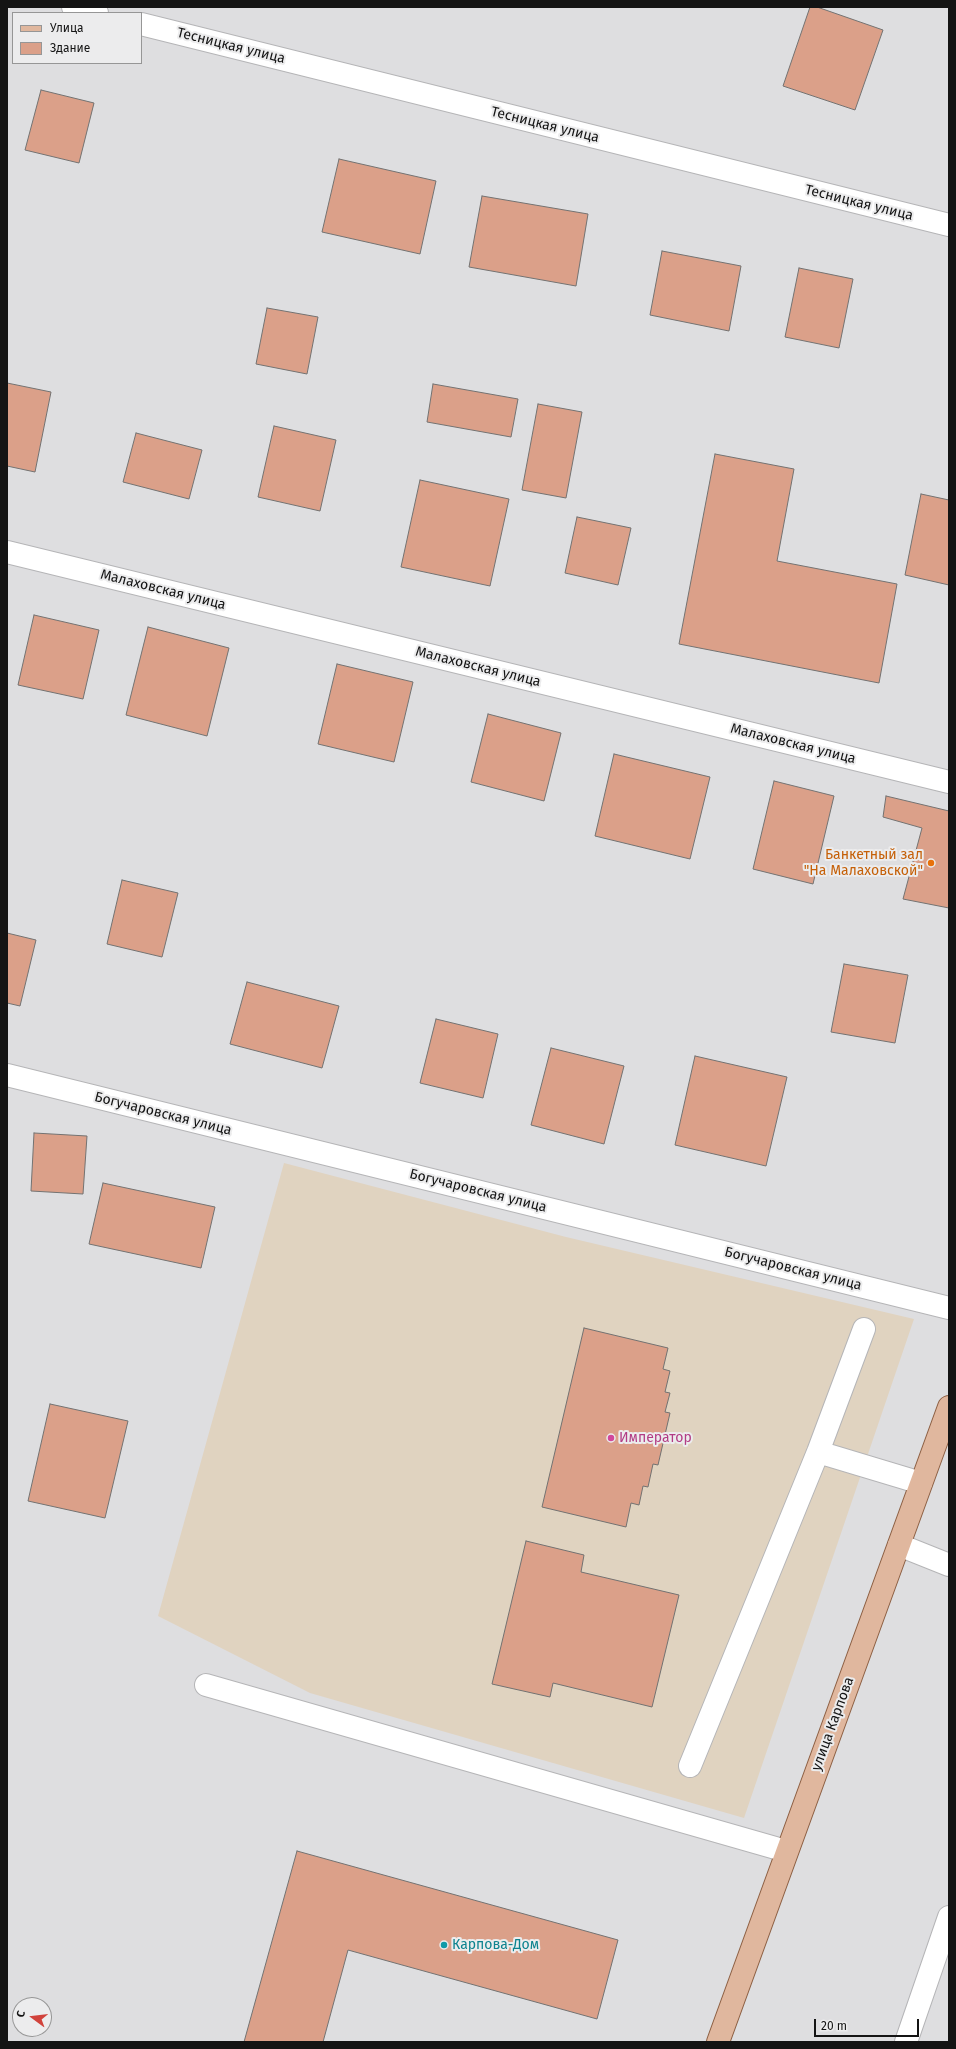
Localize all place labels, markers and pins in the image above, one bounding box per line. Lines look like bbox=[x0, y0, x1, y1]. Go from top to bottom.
place label: Банкетный зал "На Малаховской" bbox=[804, 847, 923, 880]
marker: Банкетный зал "На Малаховской" bbox=[926, 858, 936, 868]
place label: Император bbox=[619, 1430, 692, 1446]
marker: Император bbox=[606, 1433, 616, 1443]
place label: Карпова-Дом bbox=[452, 1937, 539, 1953]
marker: Карпова-Дом bbox=[439, 1940, 449, 1950]

